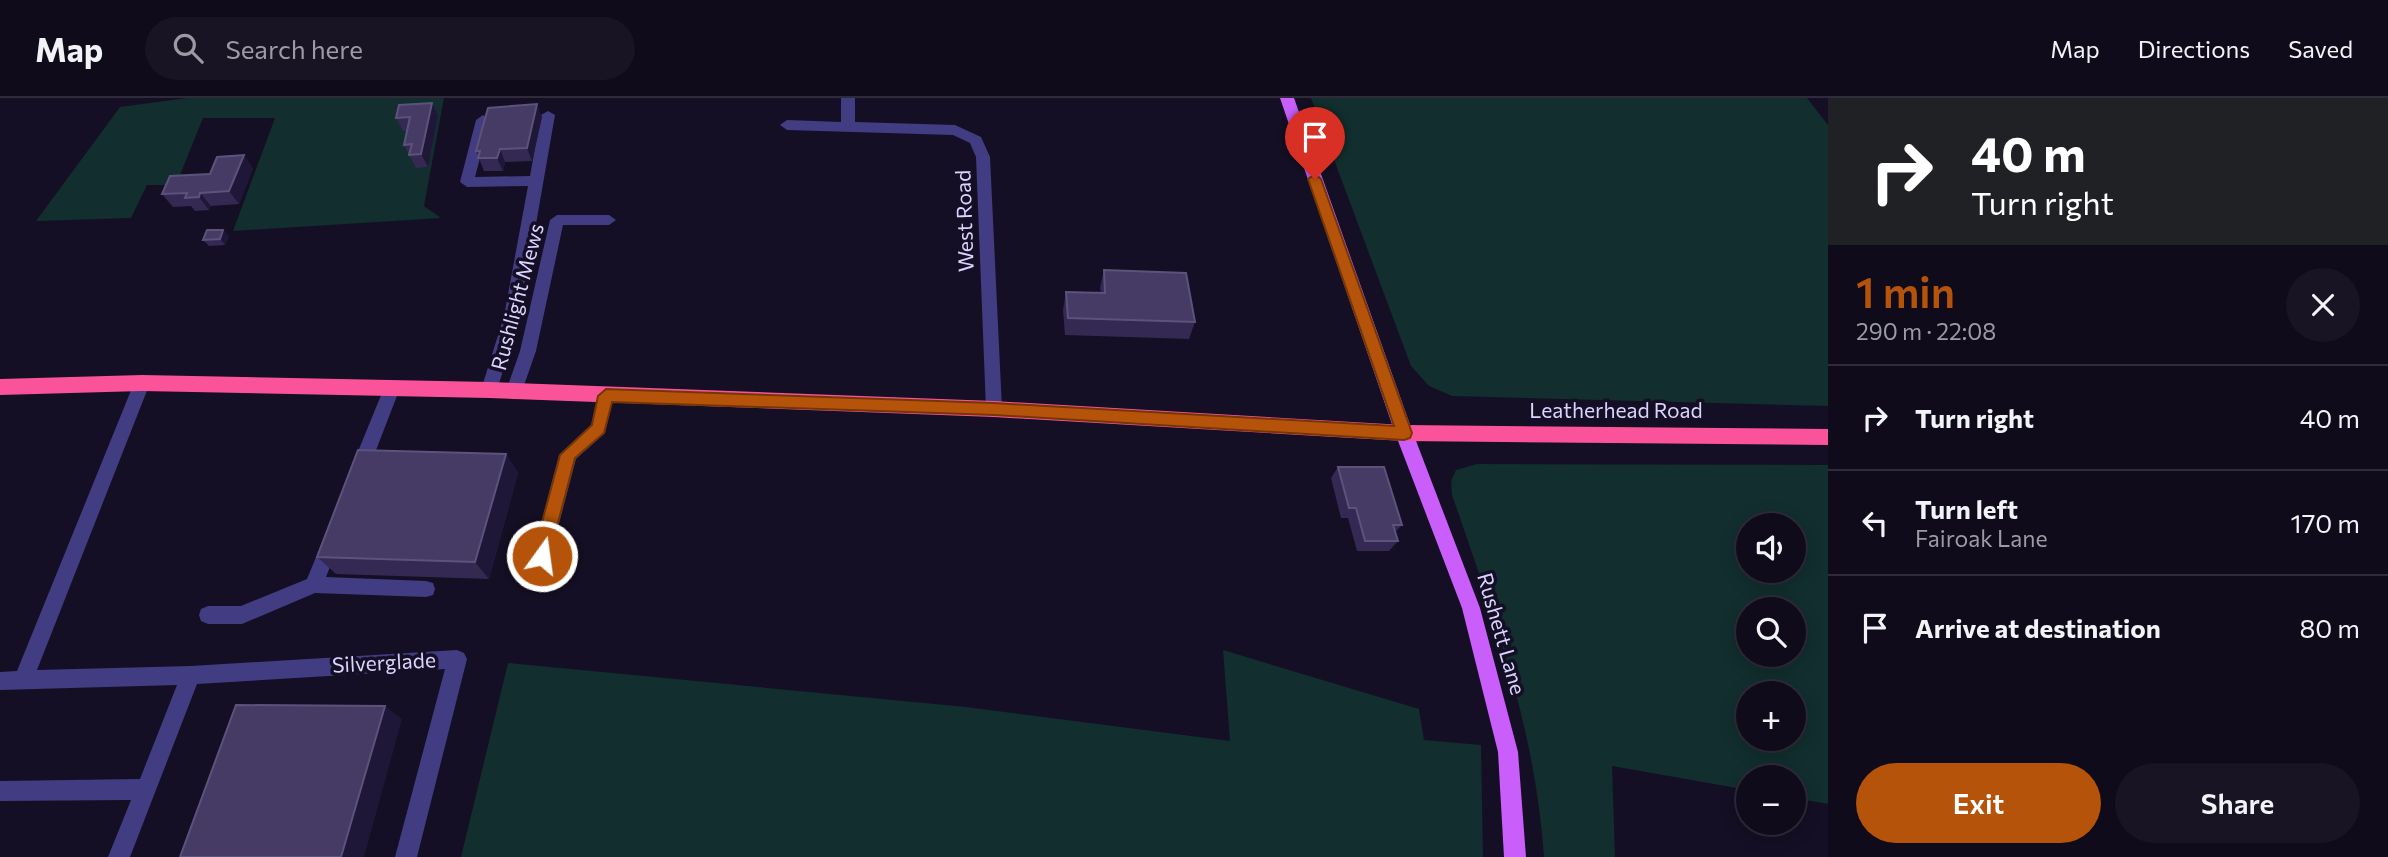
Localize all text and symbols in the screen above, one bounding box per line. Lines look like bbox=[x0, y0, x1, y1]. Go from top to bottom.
search box bbox=[145, 17, 635, 80]
text: Map bbox=[35, 28, 103, 69]
icon: search bbox=[169, 29, 207, 67]
text: Search here bbox=[225, 33, 363, 64]
text: Map bbox=[2050, 34, 2100, 63]
text: Directions bbox=[2138, 34, 2250, 63]
text: Saved bbox=[2288, 34, 2353, 63]
pin bbox=[1285, 107, 1345, 179]
icon: arrive bbox=[1296, 118, 1334, 156]
text: 40 m bbox=[1971, 122, 2086, 182]
icon: right bbox=[1856, 126, 1947, 217]
street label: West Road bbox=[949, 170, 978, 273]
text: Turn right bbox=[1971, 182, 2114, 222]
street label: Rushlight Mews bbox=[485, 220, 548, 373]
text: 1 min bbox=[1856, 265, 1955, 317]
button: close bbox=[2286, 268, 2360, 342]
text: 290 m · 22:08 bbox=[1856, 317, 1996, 345]
street label: Leatherhead Road bbox=[1529, 397, 1703, 422]
icon: right bbox=[1856, 399, 1894, 437]
text: Turn right bbox=[1915, 402, 2034, 433]
text: 40 m bbox=[2300, 402, 2360, 433]
text: Turn left bbox=[1915, 493, 2018, 524]
icon: left bbox=[1856, 504, 1894, 542]
text: 170 m bbox=[2291, 507, 2360, 538]
map controls bbox=[1736, 513, 1806, 835]
button: sound bbox=[1736, 513, 1806, 583]
position arrow bbox=[505, 519, 579, 593]
text: Fairoak Lane bbox=[1915, 524, 2048, 552]
street label: Rushett Lane bbox=[1473, 570, 1532, 697]
button: search bbox=[1736, 597, 1806, 667]
icon: arrive bbox=[1856, 609, 1894, 647]
text: Arrive at destination bbox=[1915, 612, 2161, 643]
text: 80 m bbox=[2300, 612, 2360, 643]
street label: Silverglade bbox=[331, 646, 436, 677]
button: + bbox=[1736, 681, 1806, 751]
button: Exit bbox=[1856, 763, 2101, 843]
button: Share bbox=[2115, 763, 2360, 843]
button: − bbox=[1736, 765, 1806, 835]

